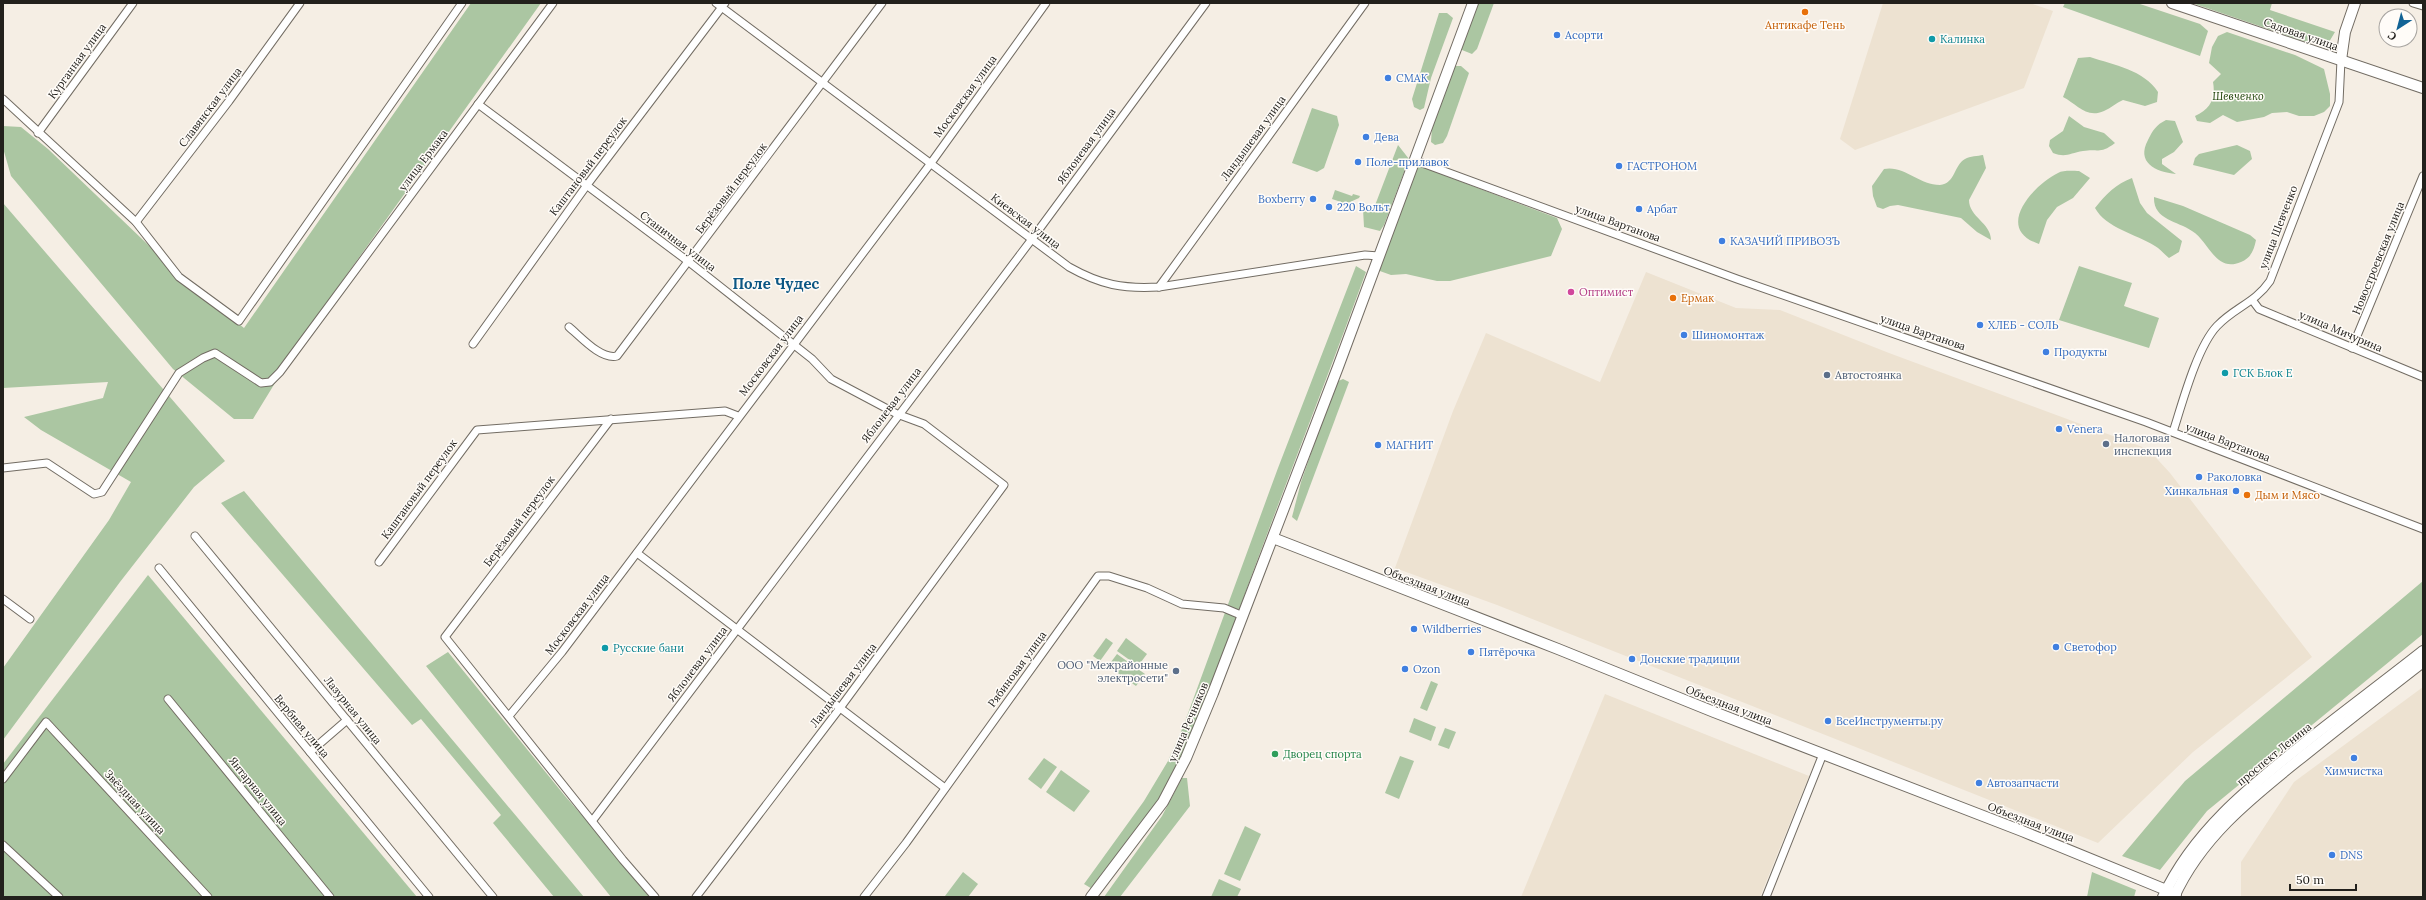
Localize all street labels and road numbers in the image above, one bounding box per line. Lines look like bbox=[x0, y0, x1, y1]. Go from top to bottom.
street label: Садовая улица bbox=[2262, 15, 2341, 53]
street label: Курганная улица bbox=[45, 20, 109, 102]
street label: Московская улица bbox=[930, 52, 1000, 140]
street label: Славянская улица bbox=[175, 64, 245, 150]
street label: Ландышевая улица bbox=[1217, 92, 1289, 183]
street label: Яблоневая улица bbox=[1054, 105, 1119, 187]
street label: Каштановый переулок bbox=[546, 114, 630, 218]
street label: улица Ермака bbox=[395, 126, 451, 193]
street label: Берёзовый переулок bbox=[692, 140, 770, 236]
street label: улица Шевченко bbox=[2256, 183, 2300, 271]
street label: Киевская улица bbox=[988, 190, 1064, 252]
street label: Новостроевская улица bbox=[2349, 199, 2407, 317]
street label: улица Вартанова bbox=[1574, 201, 1663, 245]
street label: Станичная улица bbox=[637, 208, 719, 274]
street label: улица Мичурина bbox=[2297, 307, 2385, 355]
street label: Московская улица bbox=[736, 311, 806, 398]
street label: улица Вартанова bbox=[1878, 311, 1968, 353]
street label: Яблоневая улица bbox=[858, 364, 924, 446]
street label: улица Вартанова bbox=[2184, 419, 2273, 465]
street label: Каштановый переулок bbox=[378, 436, 460, 542]
street label: Берёзовый переулок bbox=[480, 473, 558, 569]
street label: Объездная улица bbox=[1382, 563, 1473, 609]
street label: Московская улица bbox=[542, 570, 612, 657]
street label: Яблоневая улица bbox=[664, 623, 730, 705]
street label: Рябиновая улица bbox=[985, 628, 1050, 710]
street label: Ландышевая улица bbox=[807, 640, 879, 730]
street label: Лазурная улица bbox=[321, 673, 385, 747]
street label: улица Речников bbox=[1165, 680, 1211, 764]
street label: Объездная улица bbox=[1684, 682, 1775, 728]
street label: Вербная улица bbox=[271, 691, 333, 761]
street label: проспект Ленина bbox=[2234, 719, 2315, 788]
street label: Янтарная улица bbox=[226, 754, 290, 829]
street label: Звёздная улица bbox=[102, 767, 169, 837]
street label: Объездная улица bbox=[1986, 799, 2077, 845]

